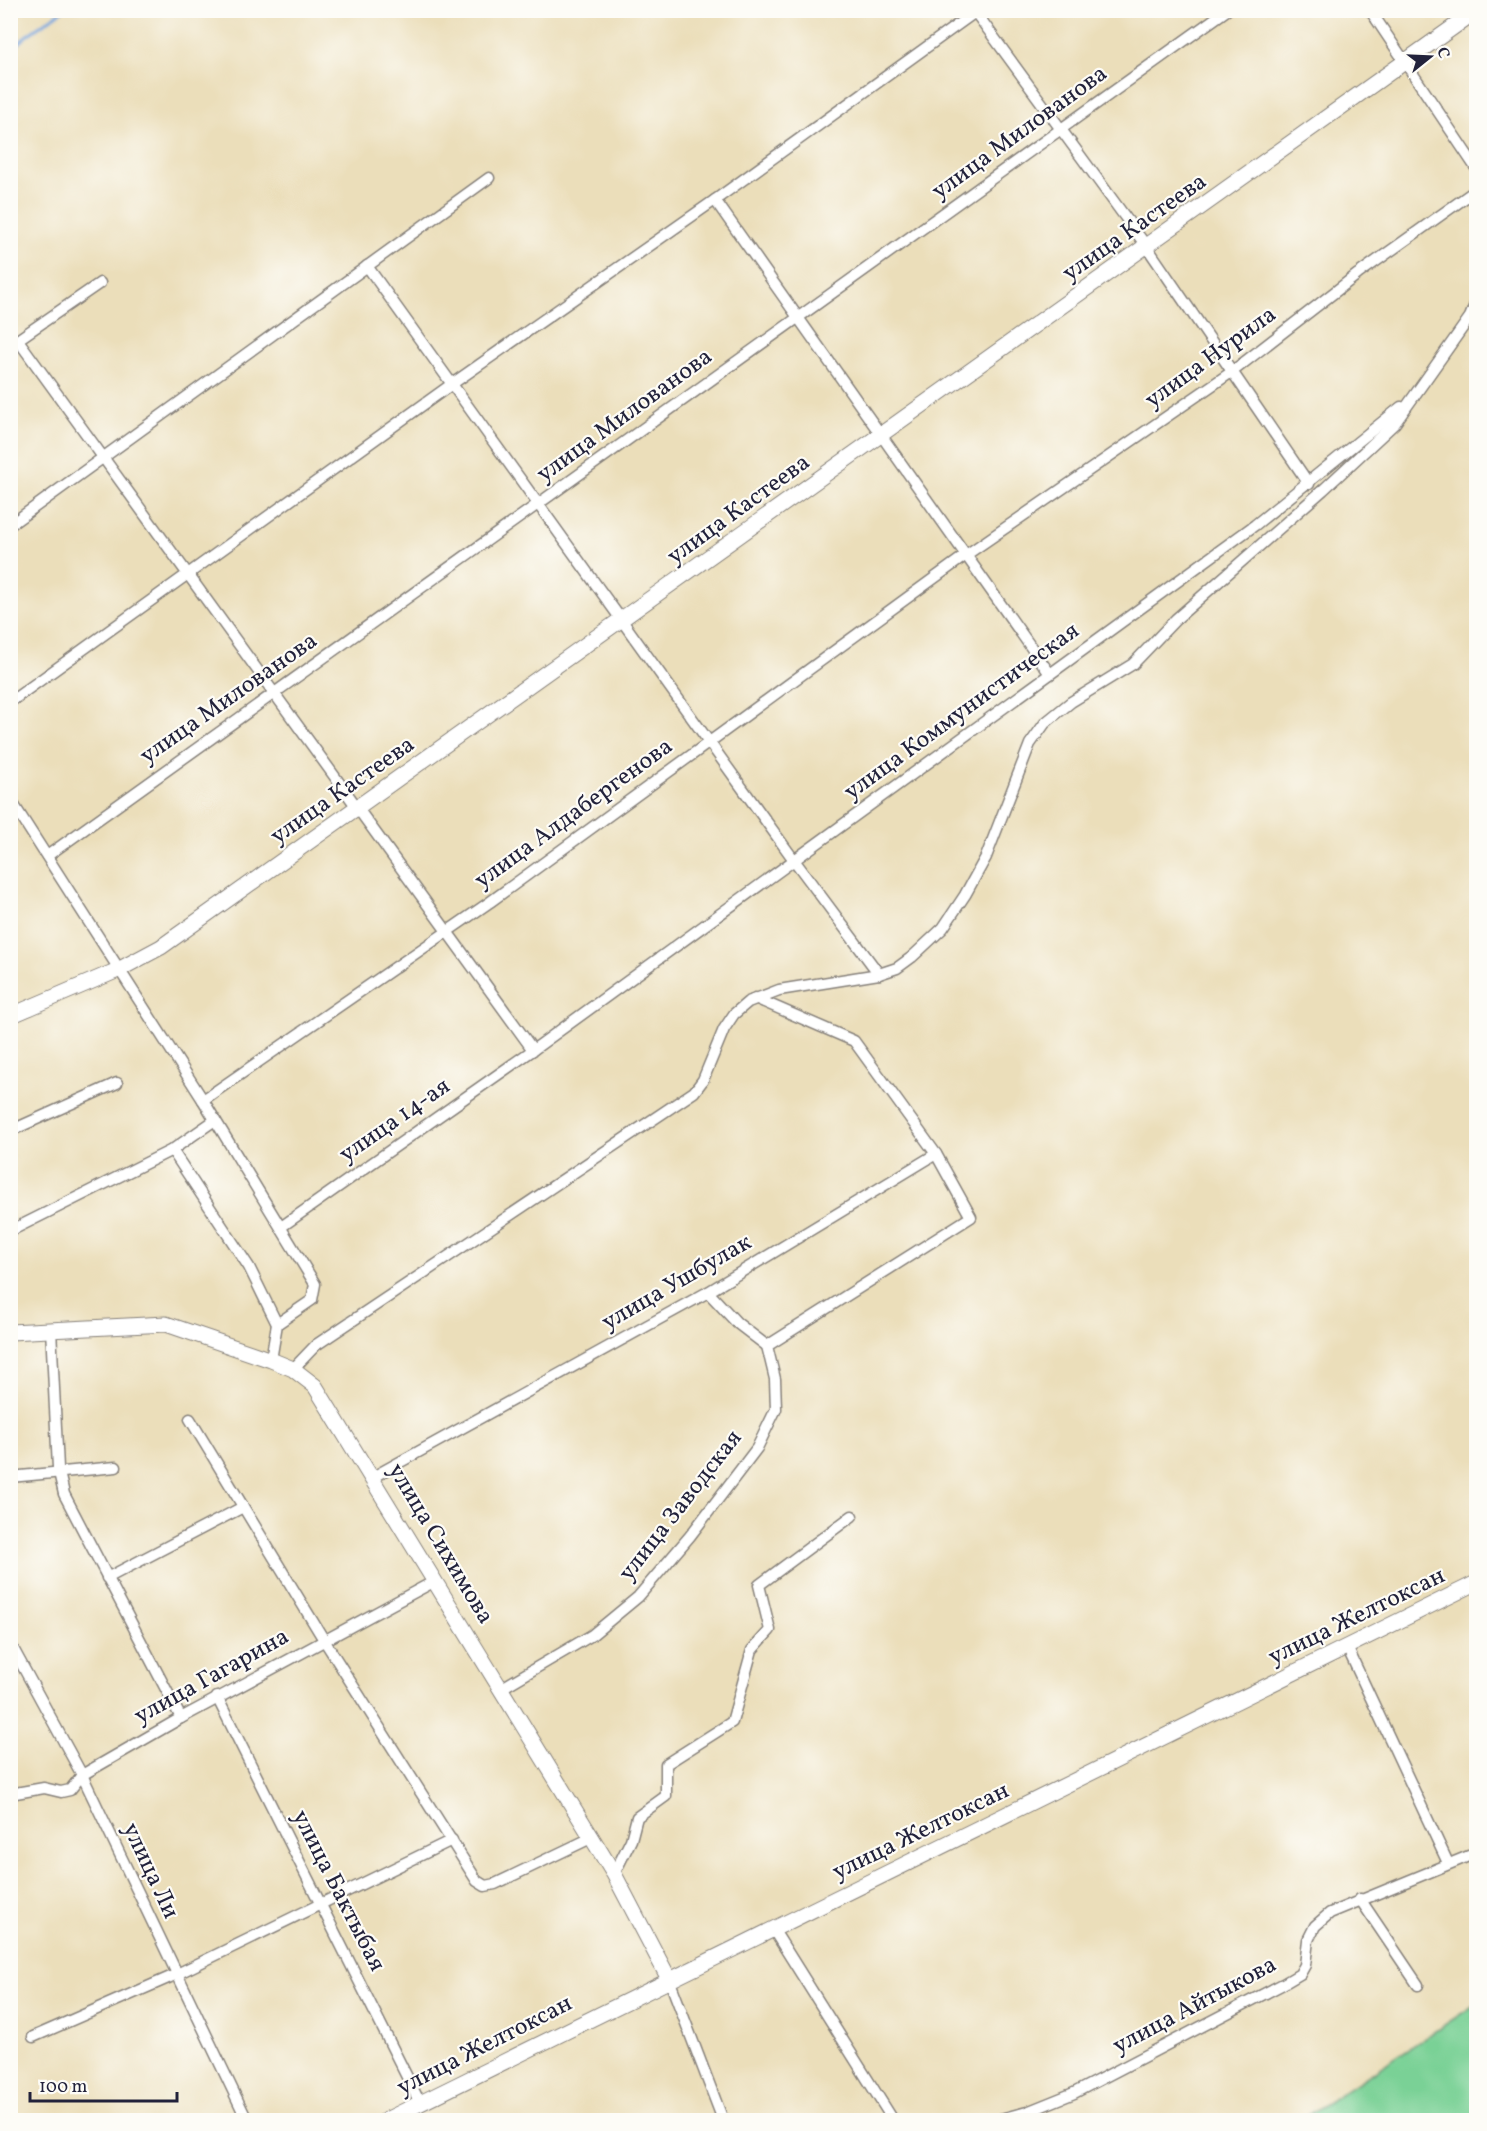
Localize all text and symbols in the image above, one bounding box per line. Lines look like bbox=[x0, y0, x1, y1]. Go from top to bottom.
north arrow bbox=[1400, 27, 1460, 87]
text: С bbox=[1430, 45, 1454, 61]
street label: улица Милованова bbox=[925, 58, 1115, 208]
street label: улица Кастеева bbox=[1056, 165, 1214, 291]
street label: улица Нурила bbox=[1138, 299, 1284, 417]
street label: улица Милованова bbox=[530, 341, 720, 491]
street label: улица Кастеева bbox=[660, 446, 818, 574]
street label: улица Коммунистическая bbox=[837, 615, 1087, 809]
street label: улица Милованова bbox=[133, 625, 325, 773]
street label: улица Кастеева bbox=[264, 728, 422, 854]
street label: улица Алдабергенова bbox=[468, 730, 680, 898]
street label: улица 14-ая bbox=[332, 1070, 458, 1172]
street label: улица Ушбулак bbox=[596, 1226, 758, 1340]
street label: улица Заводская bbox=[611, 1423, 751, 1589]
street label: улица Сихимова bbox=[378, 1457, 502, 1631]
street label: улица Желтоксан bbox=[1263, 1559, 1451, 1675]
street label: улица Гагарина bbox=[128, 1620, 296, 1734]
street label: улица Желтоксан bbox=[827, 1774, 1015, 1890]
street label: улица Бактыбая bbox=[283, 1804, 393, 1978]
street label: улица Ли bbox=[113, 1817, 187, 1925]
street label: улица Айтыкова bbox=[1107, 1948, 1283, 2064]
street label: улица Желтоксан bbox=[391, 1987, 579, 2105]
scale bar bbox=[30, 2065, 177, 2103]
text: 100 m bbox=[39, 2075, 88, 2100]

